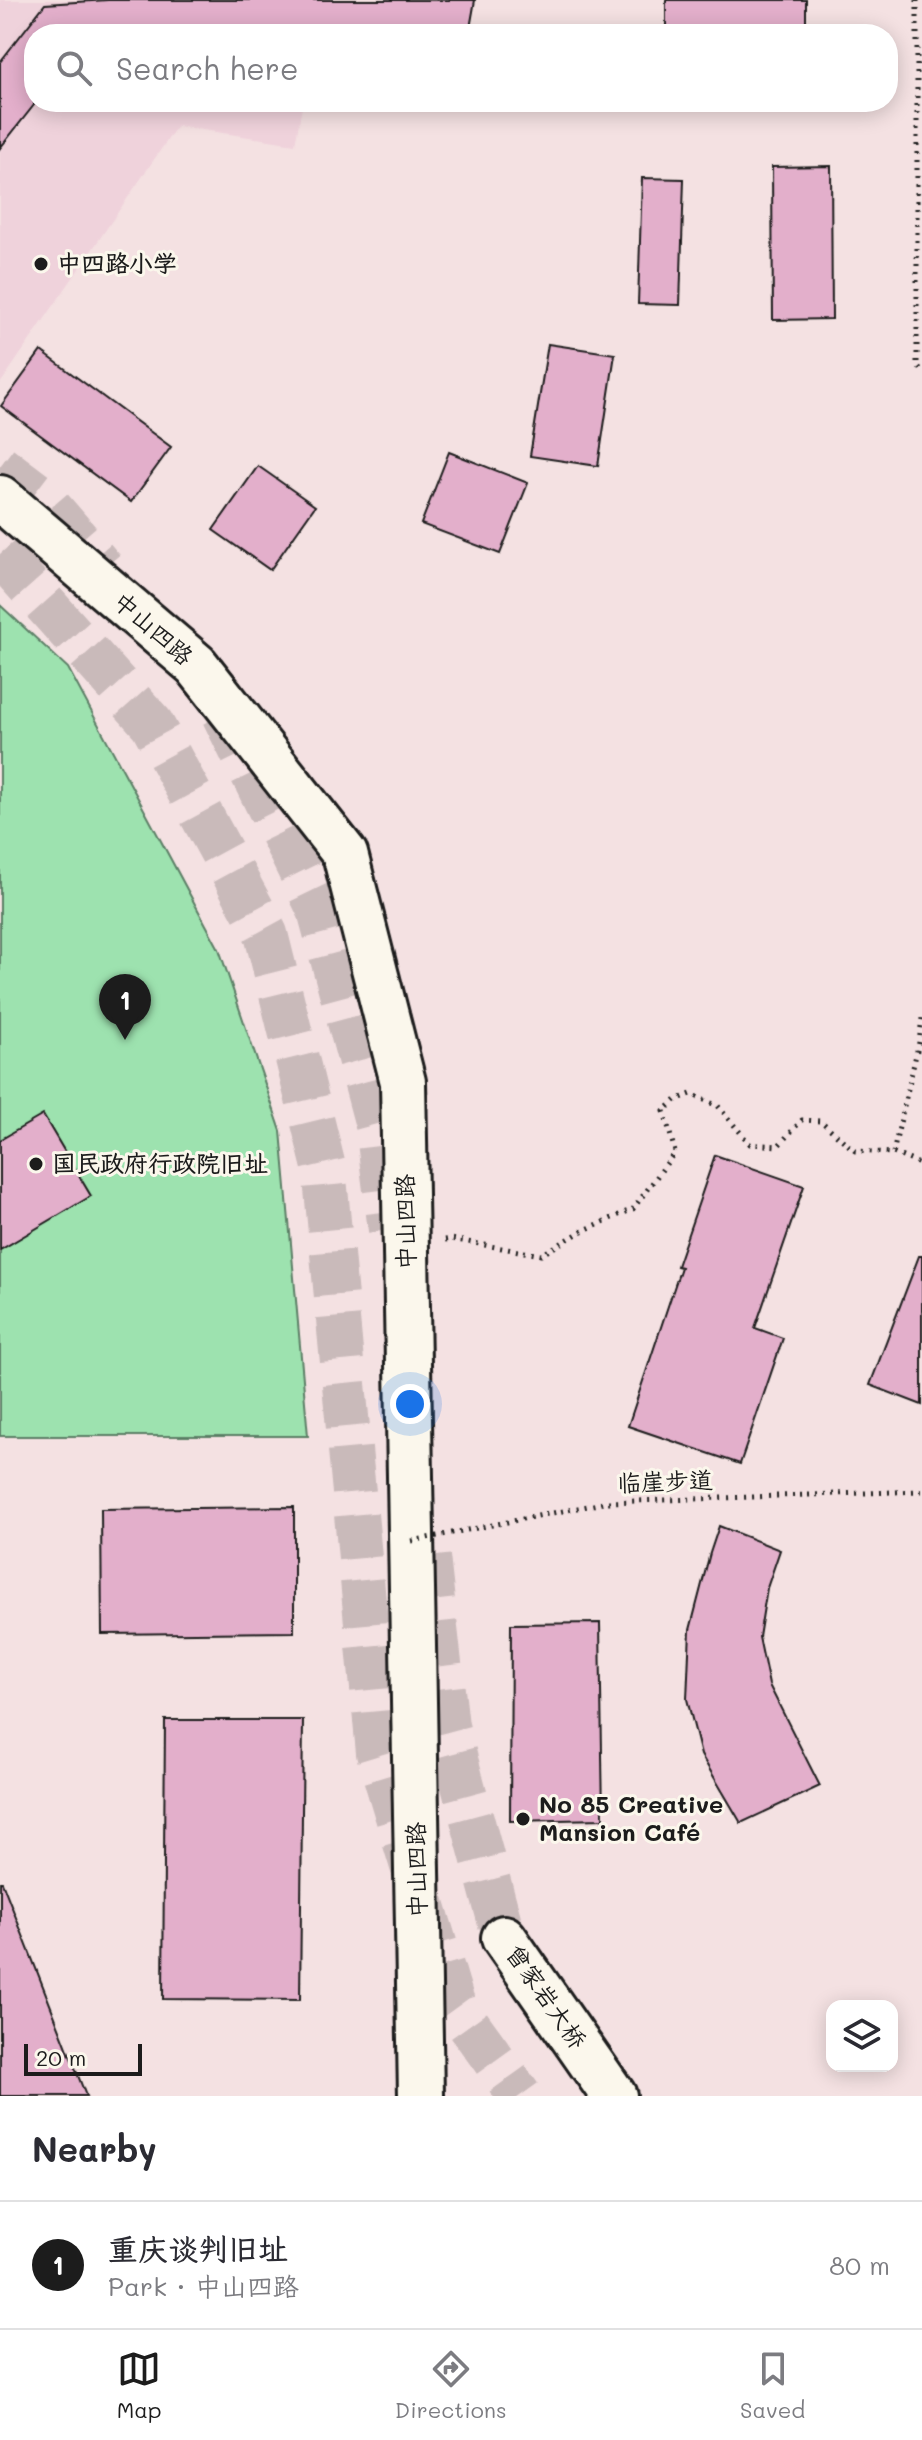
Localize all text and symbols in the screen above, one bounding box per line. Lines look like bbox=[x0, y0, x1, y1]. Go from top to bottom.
search box bbox=[24, 24, 898, 112]
icon: search bbox=[52, 46, 96, 90]
text: Search here bbox=[116, 48, 299, 88]
place label: 中四路小学 bbox=[57, 247, 177, 278]
marker: 中四路小学 bbox=[32, 255, 50, 273]
street label: 中山四路 bbox=[108, 585, 200, 671]
pin: 1 bbox=[99, 974, 151, 1040]
place label: 国民政府行政院旧址 bbox=[52, 1147, 268, 1178]
marker: 国民政府行政院旧址 bbox=[27, 1155, 45, 1173]
street label: 中山四路 bbox=[388, 1174, 421, 1270]
your location bbox=[390, 1384, 430, 1424]
street label: 临崖步道 bbox=[616, 1463, 713, 1498]
place label: No 85 Creative Mansion Café bbox=[539, 1788, 723, 1847]
marker: No 85 Creative Mansion Café bbox=[514, 1810, 532, 1828]
street label: 中山四路 bbox=[399, 1822, 432, 1918]
street label: 曾家岩大桥 bbox=[500, 1938, 594, 2054]
map controls bbox=[826, 2000, 898, 2072]
button: layers bbox=[826, 2000, 898, 2072]
scale bar bbox=[24, 2040, 142, 2076]
text: 20 m bbox=[36, 2043, 86, 2072]
text: Nearby bbox=[32, 2126, 157, 2171]
text: 重庆谈判旧址 bbox=[108, 2228, 288, 2268]
text: 1 bbox=[52, 2248, 64, 2282]
text: 80 m bbox=[829, 2248, 890, 2282]
text: Park · 中山四路 bbox=[108, 2269, 299, 2303]
tab: Map bbox=[117, 2347, 162, 2424]
tab: Directions bbox=[395, 2347, 507, 2424]
tab: Saved bbox=[740, 2347, 805, 2424]

